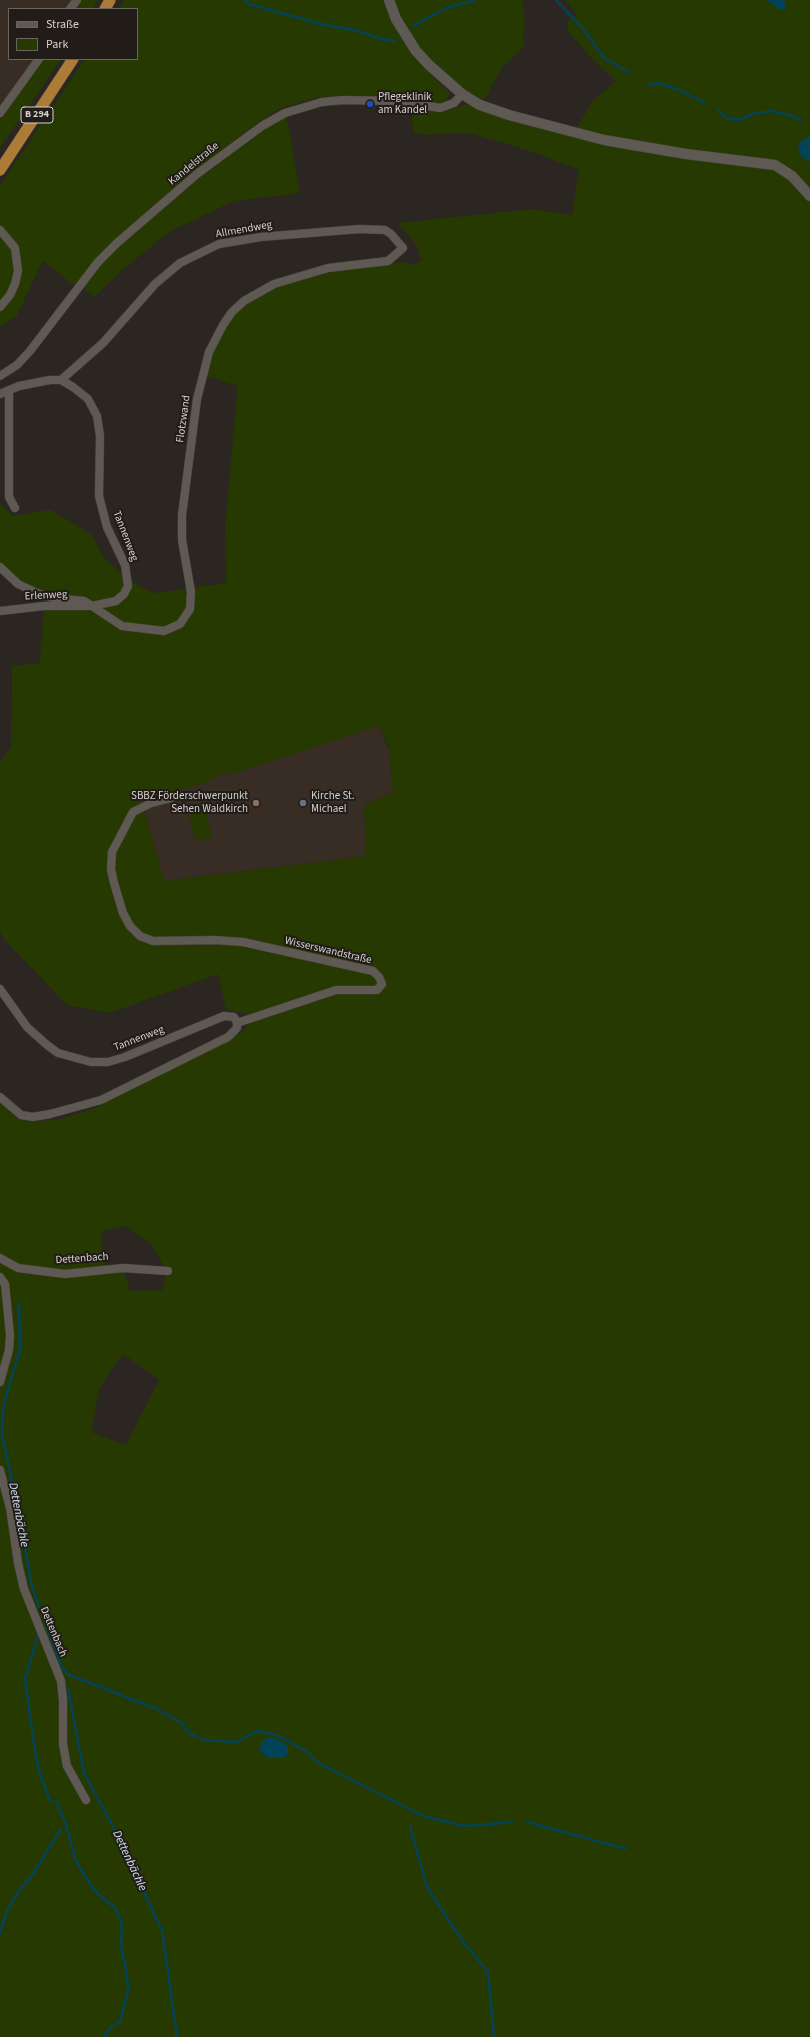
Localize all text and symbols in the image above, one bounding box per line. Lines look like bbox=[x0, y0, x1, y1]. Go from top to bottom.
legend bbox=[8, 8, 138, 60]
text: Straße bbox=[46, 16, 79, 33]
text: Park bbox=[46, 36, 68, 53]
place label: Pflegeklinik am Kandel bbox=[378, 91, 432, 117]
marker: Pflegeklinik am Kandel bbox=[365, 99, 375, 109]
road number: B 294 bbox=[21, 107, 53, 123]
street label: Kandelstraße bbox=[166, 140, 222, 188]
street label: Allmendweg bbox=[215, 219, 273, 241]
street label: Flotzwand bbox=[174, 394, 194, 444]
street label: Tannenweg bbox=[109, 509, 141, 563]
street label: Erlenweg bbox=[24, 588, 68, 604]
place label: SBBZ Förderschwerpunkt Sehen Waldkirch bbox=[131, 790, 248, 816]
place label: Kirche St. Michael bbox=[311, 790, 355, 816]
marker: SBBZ Förderschwerpunkt Sehen Waldkirch bbox=[251, 798, 261, 808]
marker: Kirche St. Michael bbox=[298, 798, 308, 808]
street label: Wisserswandstraße bbox=[283, 935, 373, 967]
street label: Tannenweg bbox=[112, 1023, 166, 1055]
street label: Dettenbach bbox=[55, 1251, 109, 1267]
water label: Dettenbächle bbox=[5, 1481, 31, 1549]
street label: Dettenbach bbox=[37, 1605, 69, 1659]
water label: Dettenbächle bbox=[109, 1828, 149, 1894]

